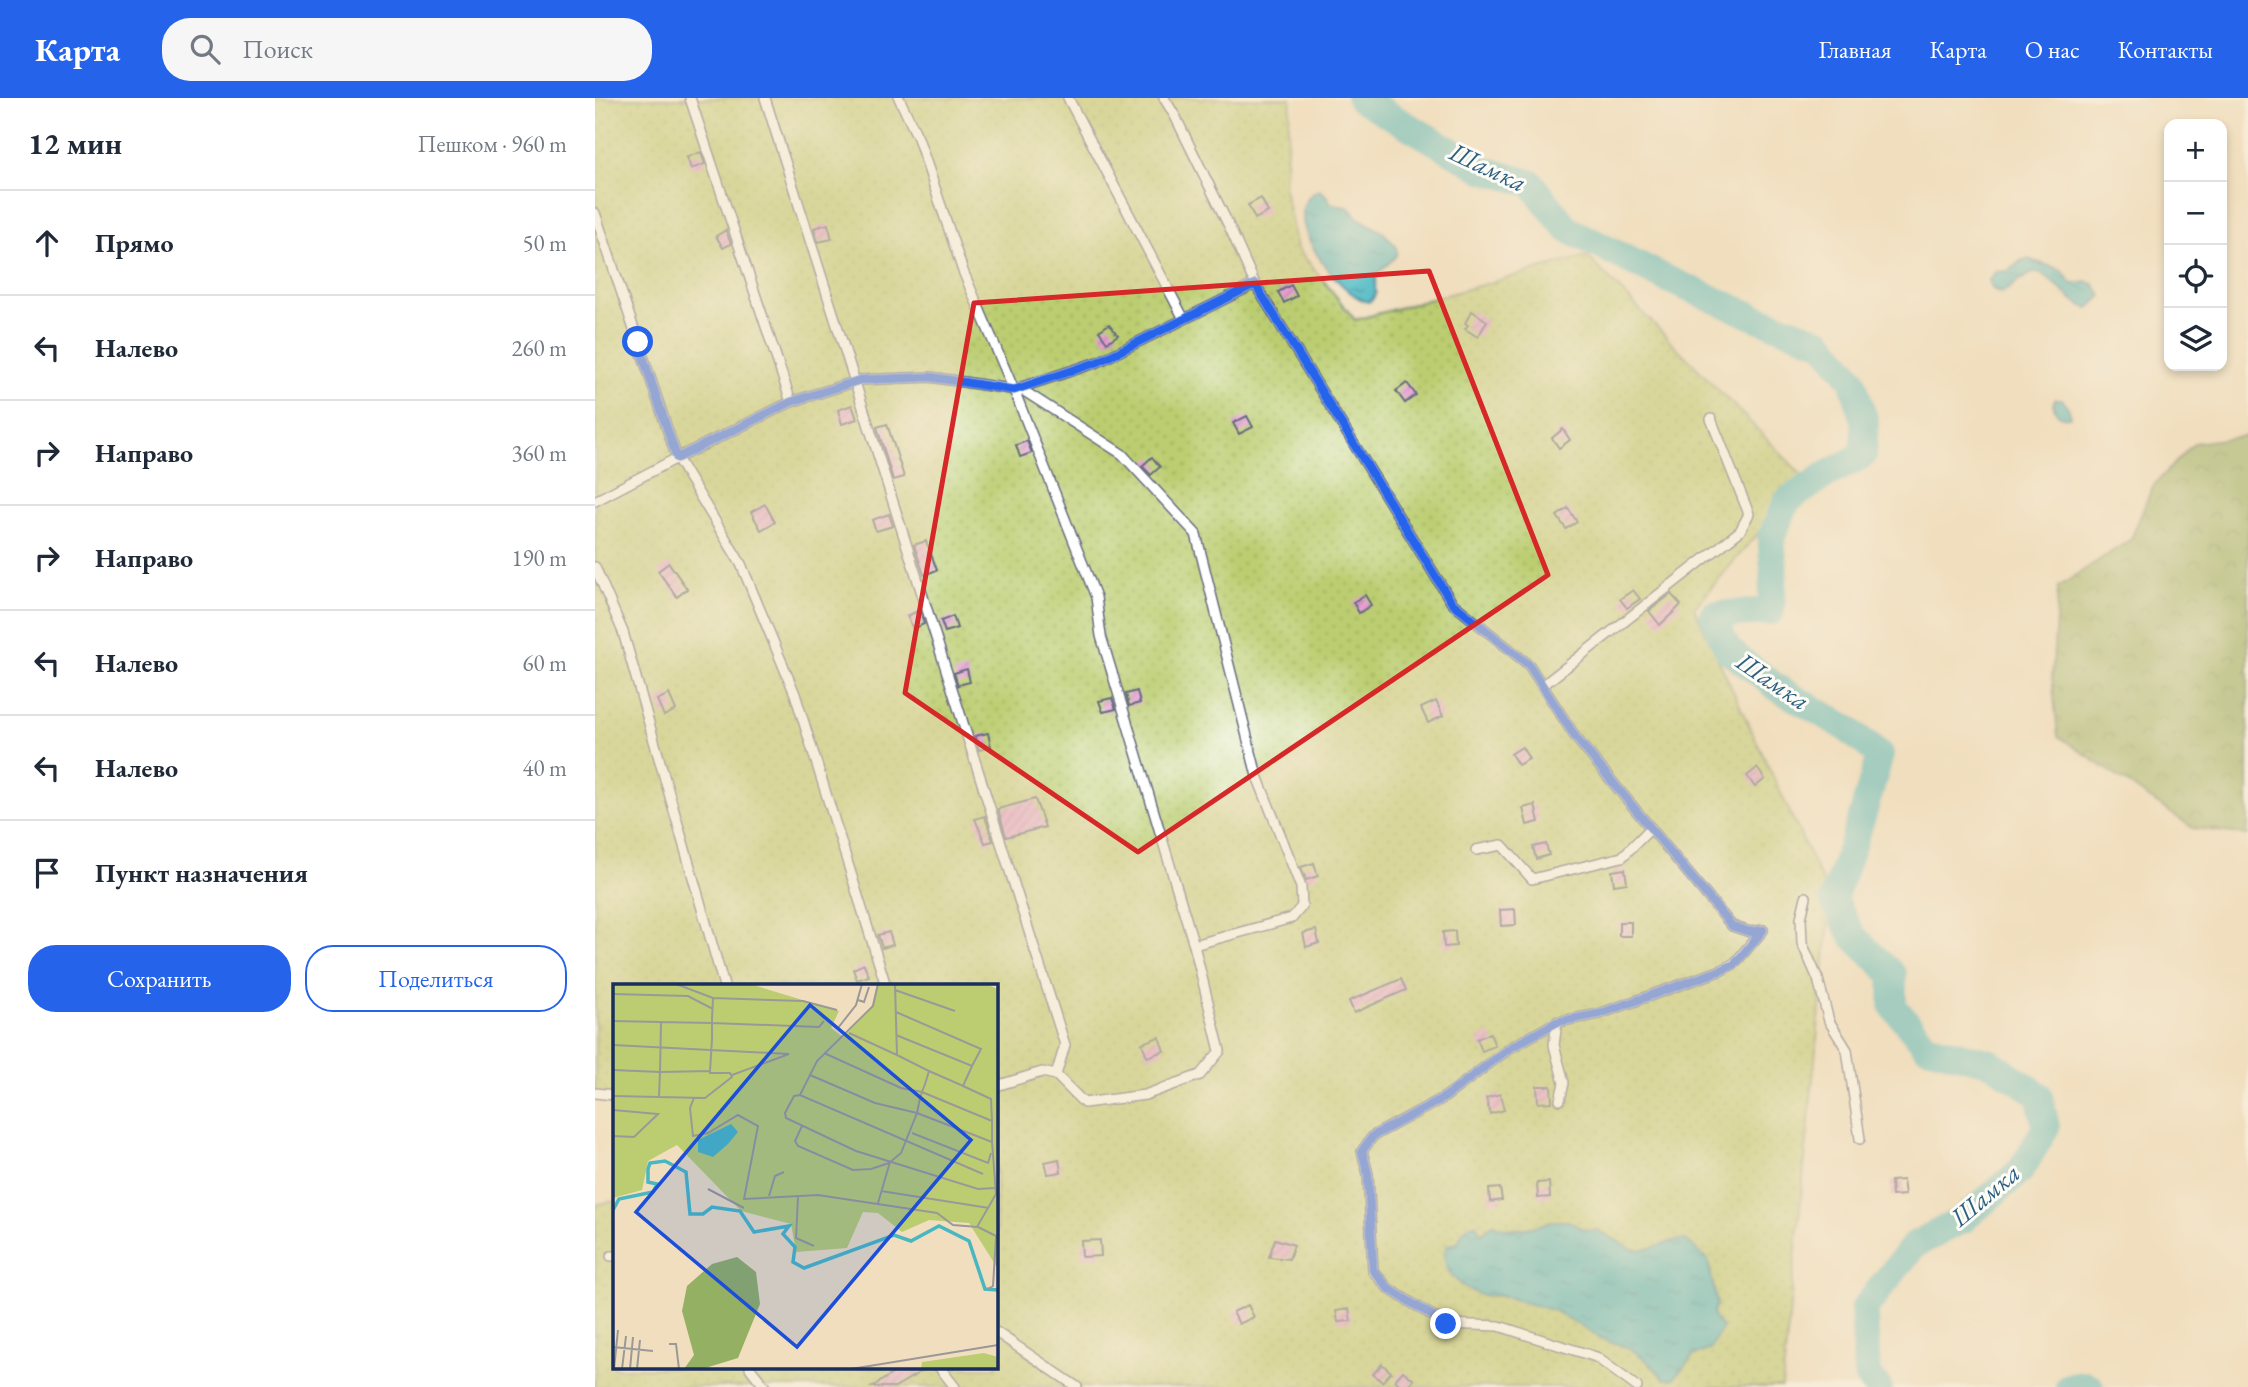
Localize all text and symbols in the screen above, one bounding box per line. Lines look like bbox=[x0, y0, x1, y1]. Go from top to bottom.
search box bbox=[162, 18, 652, 81]
text: Карта bbox=[35, 28, 120, 71]
icon: search bbox=[186, 30, 224, 68]
text: Поиск bbox=[242, 32, 313, 66]
text: Главная bbox=[1818, 34, 1892, 65]
text: Карта bbox=[1930, 34, 1987, 65]
text: О нас bbox=[2025, 34, 2080, 65]
text: Контакты bbox=[2118, 34, 2213, 65]
map controls bbox=[2164, 119, 2227, 371]
button: + bbox=[2164, 119, 2227, 182]
text: 12 мин bbox=[28, 124, 122, 163]
text: Пешком · 960 m bbox=[418, 129, 567, 159]
water label: Шамка bbox=[1443, 134, 1532, 200]
button: − bbox=[2164, 182, 2227, 245]
icon: ahead bbox=[28, 224, 66, 262]
text: Прямо bbox=[95, 226, 174, 260]
text: 50 m bbox=[522, 228, 567, 258]
button: locate bbox=[2164, 245, 2227, 308]
button: layers bbox=[2164, 308, 2227, 371]
route start bbox=[622, 326, 653, 357]
icon: left bbox=[28, 329, 66, 367]
text: Налево bbox=[95, 331, 178, 365]
text: 260 m bbox=[511, 333, 567, 363]
icon: right bbox=[28, 434, 66, 472]
text: Направо bbox=[95, 436, 193, 470]
text: 360 m bbox=[511, 438, 567, 468]
icon: right bbox=[28, 539, 66, 577]
text: Направо bbox=[95, 541, 193, 575]
text: 190 m bbox=[511, 543, 567, 573]
icon: left bbox=[28, 644, 66, 682]
water label: Шамка bbox=[1729, 644, 1816, 718]
text: Налево bbox=[95, 646, 178, 680]
text: 60 m bbox=[522, 648, 567, 678]
icon: left bbox=[28, 749, 66, 787]
text: Налево bbox=[95, 751, 178, 785]
text: 40 m bbox=[522, 753, 567, 783]
icon: arrive bbox=[28, 854, 66, 892]
text: Пункт назначения bbox=[95, 856, 308, 890]
button: Сохранить bbox=[28, 945, 291, 1012]
button: Поделиться bbox=[305, 945, 567, 1012]
inset map bbox=[613, 984, 997, 1370]
water label: Шамка bbox=[1942, 1156, 2027, 1235]
route end bbox=[1430, 1308, 1461, 1339]

